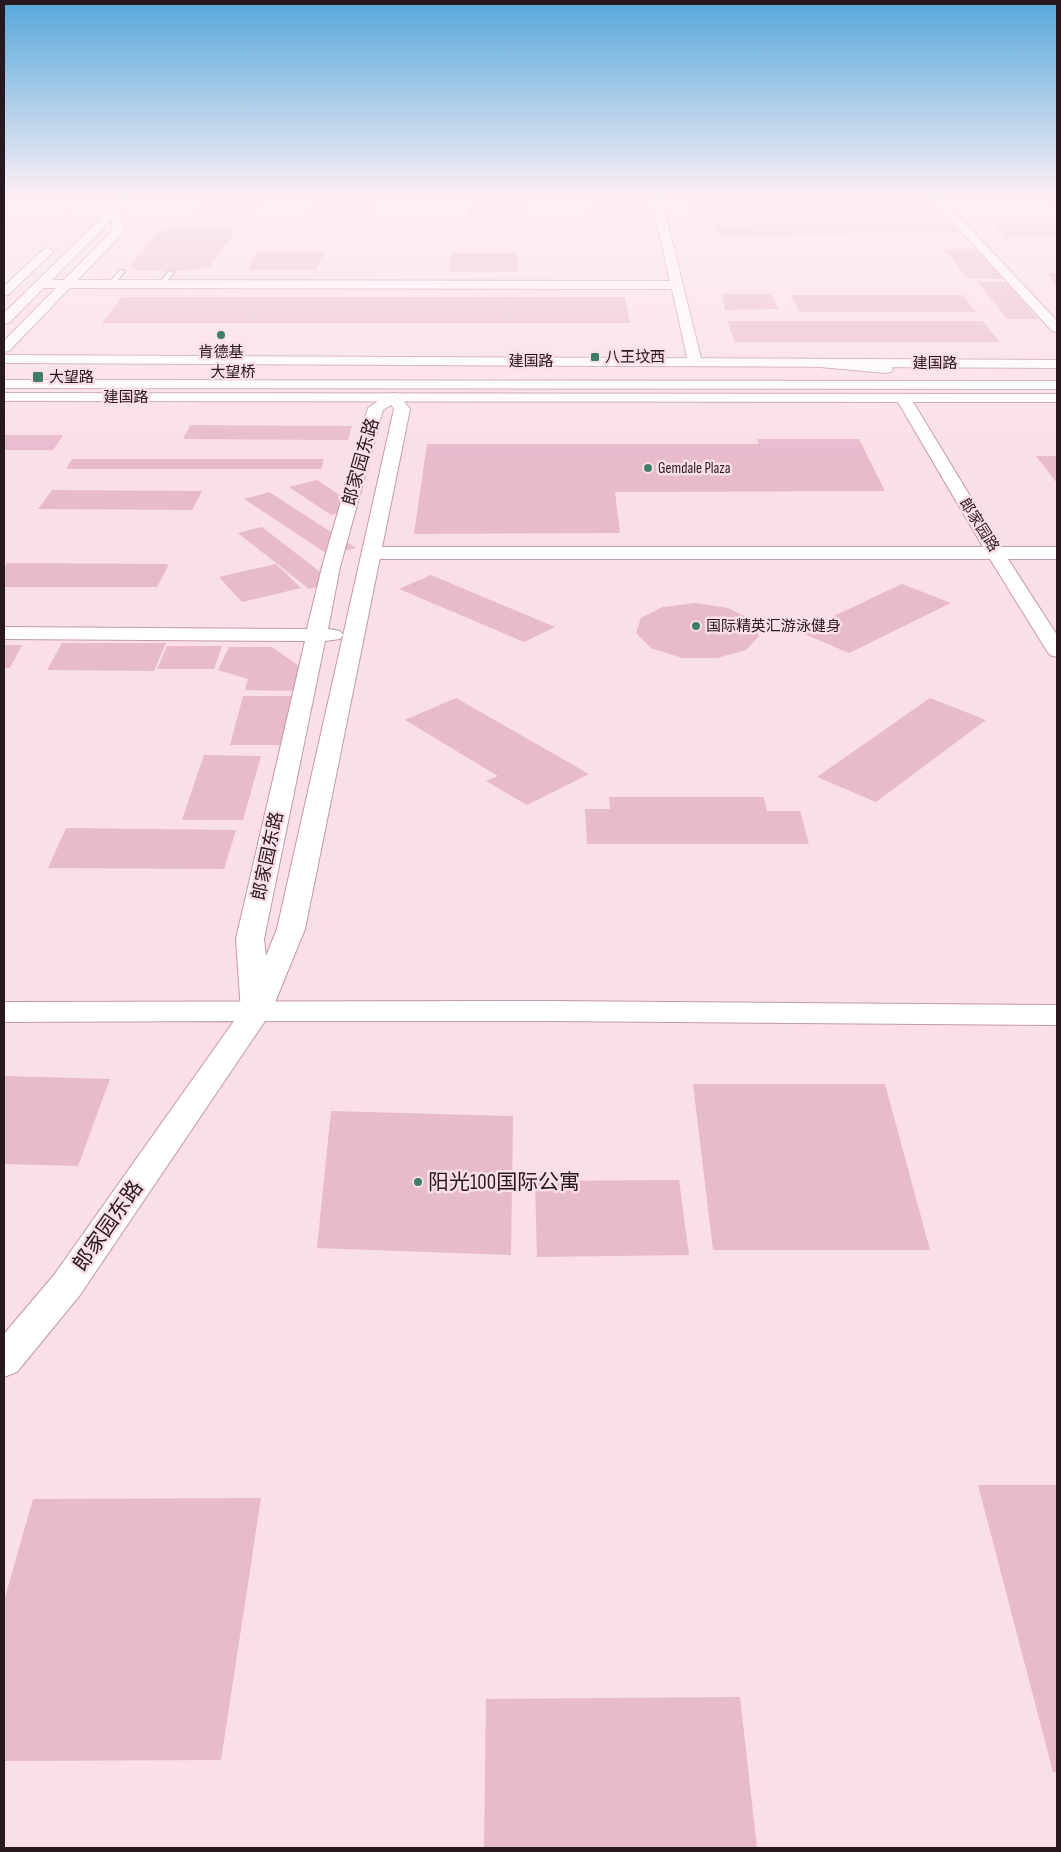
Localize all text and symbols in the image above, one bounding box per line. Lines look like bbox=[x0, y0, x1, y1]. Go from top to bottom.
marker: 肯德基 bbox=[215, 329, 227, 341]
place label: 肯德基 bbox=[198, 343, 244, 362]
place label: 八王坟西 bbox=[605, 348, 665, 367]
marker: 八王坟西 bbox=[589, 351, 601, 363]
street label: 建国路 bbox=[508, 352, 554, 371]
street label: 建国路 bbox=[912, 354, 958, 373]
street label: 大望桥 bbox=[210, 363, 256, 382]
place label: 大望路 bbox=[49, 368, 94, 387]
marker: 大望路 bbox=[31, 370, 45, 384]
street label: 建国路 bbox=[103, 388, 149, 407]
street label: 郎家园东路 bbox=[339, 416, 383, 508]
place label: Gemdale Plaza bbox=[658, 459, 731, 478]
marker: Gemdale Plaza bbox=[642, 462, 654, 474]
street label: 郎家园路 bbox=[955, 495, 1003, 555]
place label: 国际精英汇游泳健身 bbox=[706, 617, 841, 636]
marker: 国际精英汇游泳健身 bbox=[690, 620, 702, 632]
street label: 郎家园东路 bbox=[248, 810, 288, 902]
place label: 阳光100国际公寓 bbox=[428, 1170, 580, 1195]
street label: 郎家园东路 bbox=[68, 1176, 148, 1276]
marker: 阳光100国际公寓 bbox=[412, 1176, 424, 1188]

